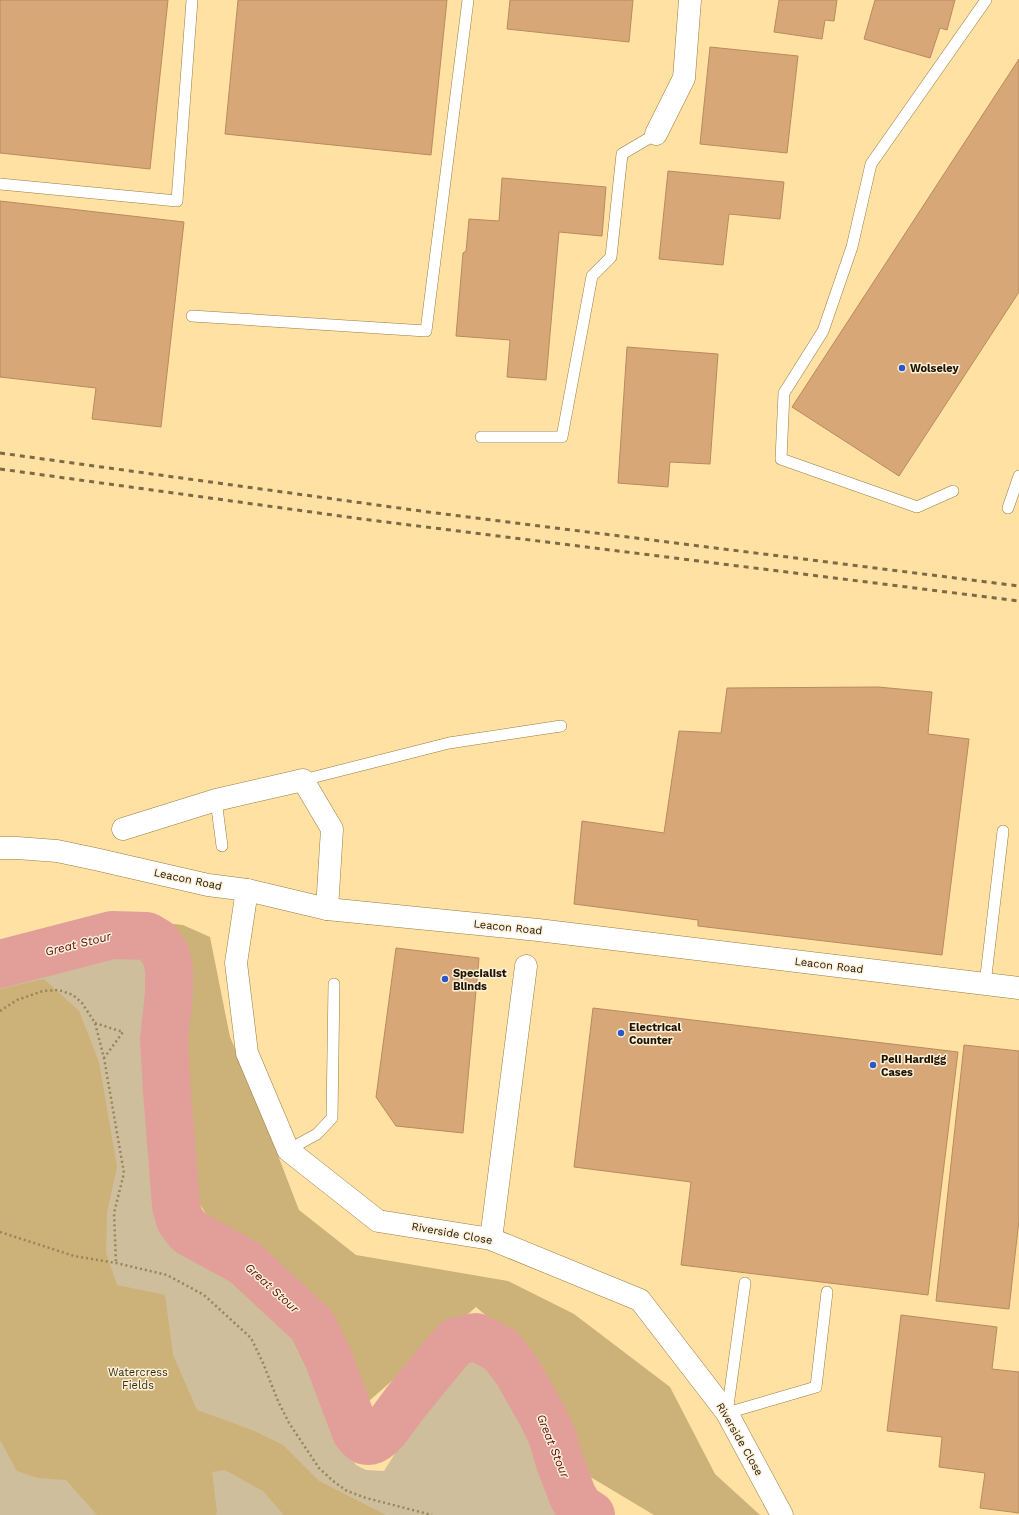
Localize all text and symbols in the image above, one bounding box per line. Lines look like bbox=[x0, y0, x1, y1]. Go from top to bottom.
place label: Wolseley bbox=[910, 362, 960, 375]
marker: Wolseley bbox=[897, 363, 907, 373]
street label: Leacon Road bbox=[153, 866, 223, 893]
street label: Leacon Road bbox=[473, 917, 543, 938]
water label: Great Stour bbox=[44, 929, 114, 959]
street label: Leacon Road bbox=[794, 955, 864, 976]
place label: Specialist Blinds bbox=[453, 967, 507, 993]
marker: Specialist Blinds bbox=[440, 974, 450, 984]
place label: Electrical Counter bbox=[629, 1021, 681, 1047]
marker: Electrical Counter bbox=[616, 1028, 626, 1038]
place label: Peli Hardigg Cases bbox=[881, 1053, 947, 1079]
marker: Peli Hardigg Cases bbox=[868, 1060, 878, 1070]
street label: Riverside Close bbox=[410, 1220, 493, 1247]
water label: Great Stour bbox=[242, 1260, 303, 1317]
park label: Watercress Fields bbox=[108, 1366, 168, 1392]
street label: Riverside Close bbox=[713, 1401, 766, 1478]
water label: Great Stour bbox=[534, 1412, 573, 1481]

